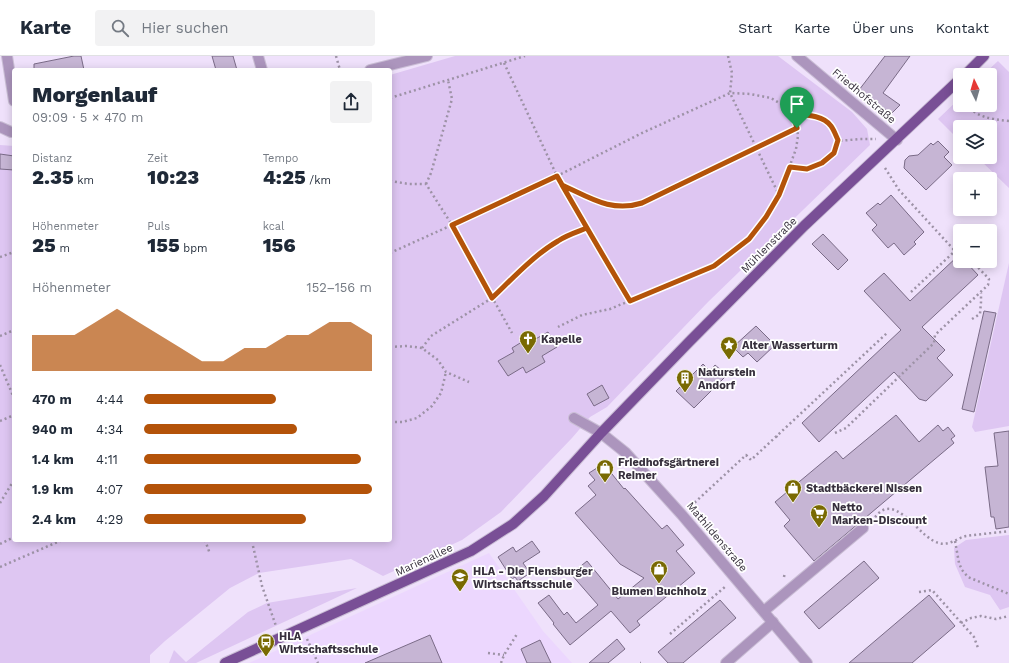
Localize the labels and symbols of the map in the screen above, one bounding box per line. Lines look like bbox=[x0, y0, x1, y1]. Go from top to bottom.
street label: Friedhofstraße bbox=[830, 66, 898, 126]
north arrow bbox=[953, 68, 997, 112]
pin bbox=[780, 87, 814, 128]
street label: Mühlenstraße bbox=[738, 214, 800, 276]
church icon: Kapelle bbox=[518, 329, 538, 354]
place label: Kapelle bbox=[541, 333, 582, 346]
place icon: Alter Wasserturm bbox=[719, 335, 739, 360]
place label: Alter Wasserturm bbox=[742, 339, 838, 352]
place label: Naturstein Andorf bbox=[698, 366, 756, 392]
building icon: Naturstein Andorf bbox=[675, 368, 695, 393]
place label: Friedhofsgärtnerei Reimer bbox=[618, 456, 719, 482]
shop icon: Friedhofsgärtnerei Reimer bbox=[595, 458, 615, 483]
shop icon: Stadtbäckerei Nissen bbox=[783, 478, 803, 503]
place label: Stadtbäckerei Nissen bbox=[806, 482, 922, 495]
street label: Mathildenstraße bbox=[684, 499, 750, 575]
place label: Netto Marken-Discount bbox=[832, 501, 927, 527]
supermarket icon: Netto Marken-Discount bbox=[809, 503, 829, 528]
street label: Marienallee bbox=[393, 541, 455, 579]
shop icon: Blumen Buchholz bbox=[649, 559, 669, 584]
place label: HLA - Die Flensburger Wirtschaftsschule bbox=[473, 565, 593, 591]
school or university icon: HLA - Die Flensburger Wirtschaftsschule bbox=[450, 567, 470, 592]
place label: Blumen Buchholz bbox=[612, 585, 707, 598]
place label: HLA Wirtschaftsschule bbox=[279, 630, 378, 656]
bus stop icon: HLA Wirtschaftsschule bbox=[256, 632, 276, 657]

